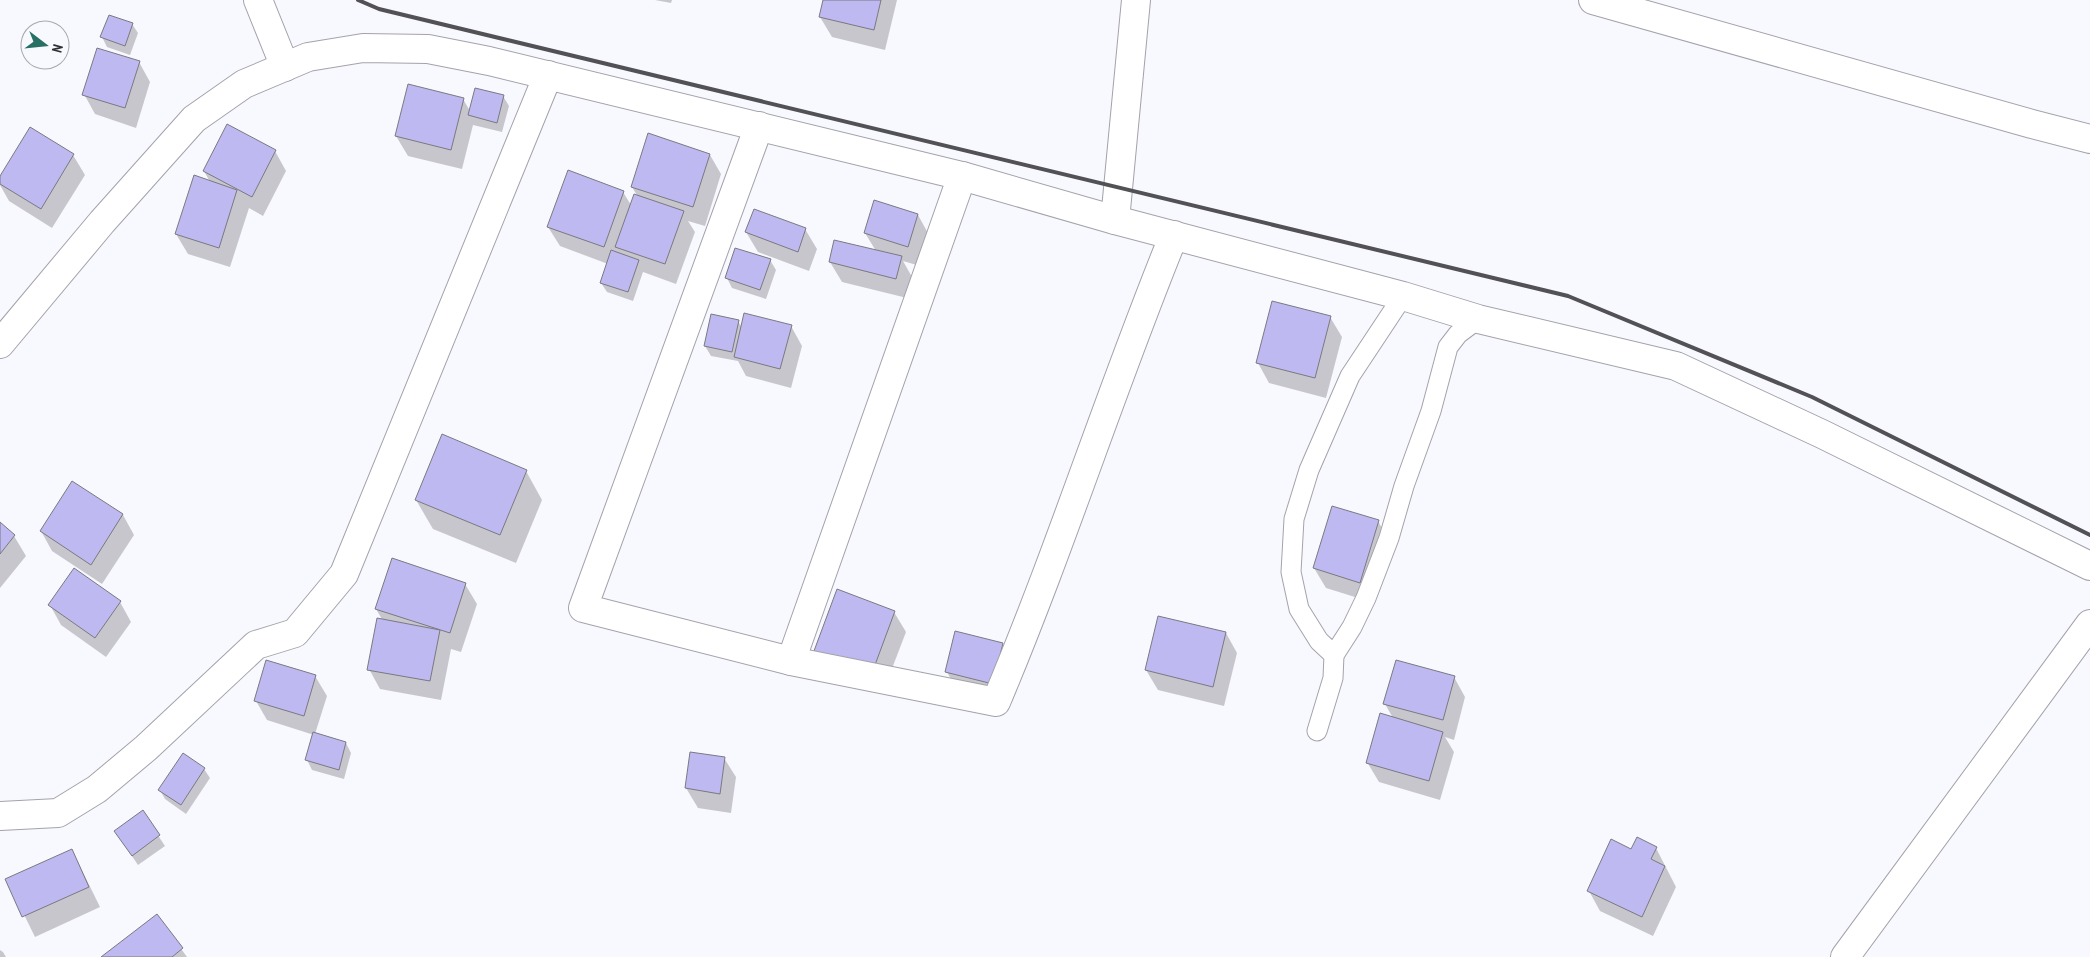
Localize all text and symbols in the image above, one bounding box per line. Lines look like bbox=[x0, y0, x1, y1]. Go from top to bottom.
north arrow bbox=[20, 20, 70, 70]
text: N bbox=[48, 42, 67, 55]

